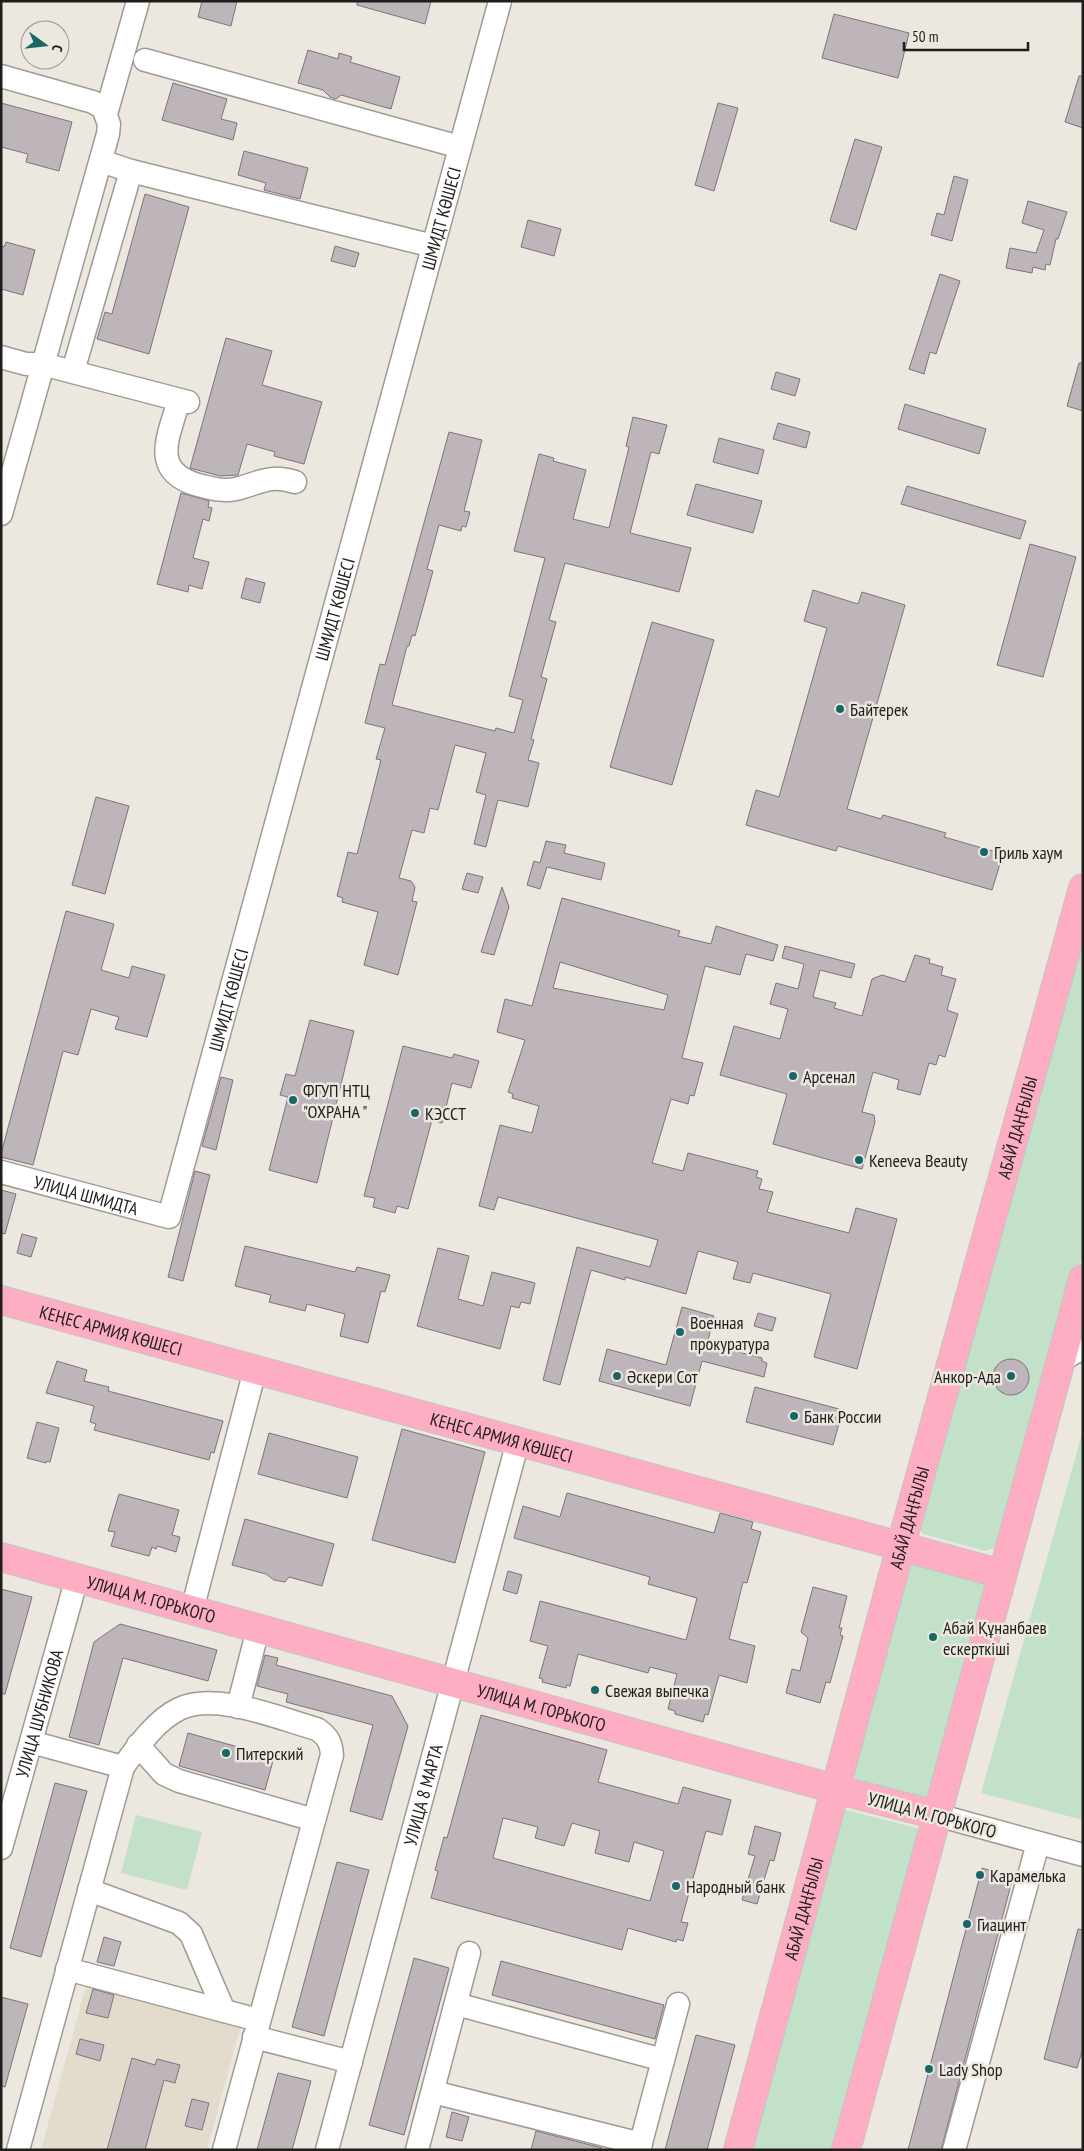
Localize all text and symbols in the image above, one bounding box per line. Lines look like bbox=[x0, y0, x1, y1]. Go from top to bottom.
north arrow bbox=[20, 20, 70, 70]
scale bar bbox=[904, 20, 1028, 52]
text: 50 m bbox=[912, 27, 938, 46]
text: С bbox=[48, 43, 67, 54]
street label: ШМИДТ КӨШЕСІ bbox=[416, 164, 466, 272]
street label: ШМИДТ КӨШЕСІ bbox=[310, 555, 359, 663]
place label: Байтерек bbox=[850, 698, 908, 721]
marker: Байтерек bbox=[834, 703, 846, 715]
place label: Гриль хаум bbox=[994, 841, 1063, 864]
marker: Гриль хаум bbox=[978, 846, 990, 858]
street label: ШМИДТ КӨШЕСІ bbox=[203, 946, 253, 1054]
place label: Арсенал bbox=[803, 1065, 855, 1088]
marker: Арсенал bbox=[787, 1070, 799, 1082]
street label: АБАЙ ДАҢҒЫЛЫ bbox=[992, 1073, 1042, 1181]
place label: ФГУП НТЦ "ОХРАНА " bbox=[303, 1079, 370, 1123]
marker: ФГУП НТЦ "ОХРАНА " bbox=[287, 1094, 299, 1106]
place label: КЭССТ bbox=[425, 1102, 466, 1125]
marker: КЭССТ bbox=[409, 1107, 421, 1119]
place label: Keneeva Beauty bbox=[869, 1149, 968, 1172]
marker: Keneeva Beauty bbox=[853, 1154, 865, 1166]
street label: УЛИЦА ШМИДТА bbox=[31, 1170, 141, 1220]
street label: КЕҢЕС АРМИЯ КӨШЕСІ bbox=[37, 1300, 185, 1361]
place label: Военная прокуратура bbox=[690, 1311, 770, 1355]
marker: Военная прокуратура bbox=[674, 1326, 686, 1338]
place label: Әскери Сот bbox=[627, 1365, 698, 1388]
place label: Анкор-Ада bbox=[934, 1365, 1001, 1388]
marker: Әскери Сот bbox=[611, 1370, 623, 1382]
marker: Анкор-Ада bbox=[1005, 1370, 1017, 1382]
place label: Банк России bbox=[804, 1405, 882, 1428]
street label: КЕҢЕС АРМИЯ КӨШЕСІ bbox=[428, 1407, 575, 1468]
marker: Банк России bbox=[788, 1410, 800, 1422]
street label: АБАЙ ДАҢҒЫЛЫ bbox=[884, 1464, 934, 1571]
street label: УЛИЦА М. ГОРЬКОГО bbox=[84, 1570, 218, 1628]
place label: Абай Құнанбаев ескерткіші bbox=[943, 1616, 1047, 1660]
marker: Абай Құнанбаев ескерткіші bbox=[927, 1631, 939, 1643]
street label: УЛИЦА ШУБНИКОВА bbox=[10, 1646, 68, 1780]
street label: УЛИЦА М. ГОРЬКОГО bbox=[475, 1679, 608, 1736]
place label: Свежая выпечка bbox=[605, 1679, 709, 1702]
marker: Свежая выпечка bbox=[589, 1684, 601, 1696]
street label: УЛИЦА 8 МАРТА bbox=[398, 1741, 447, 1848]
place label: Питерский bbox=[236, 1742, 303, 1765]
marker: Питерский bbox=[220, 1747, 232, 1759]
street label: УЛИЦА М. ГОРЬКОГО bbox=[865, 1787, 999, 1843]
street label: АБАЙ ДАҢҒЫЛЫ bbox=[778, 1855, 828, 1962]
place label: Карамелька bbox=[990, 1864, 1066, 1887]
marker: Карамелька bbox=[974, 1869, 986, 1881]
place label: Народный банк bbox=[686, 1875, 785, 1898]
marker: Народный банк bbox=[670, 1880, 682, 1892]
place label: Гиацинт bbox=[977, 1913, 1027, 1936]
marker: Гиацинт bbox=[961, 1918, 973, 1930]
place label: Lady Shop bbox=[939, 2058, 1003, 2081]
marker: Lady Shop bbox=[923, 2063, 935, 2075]

